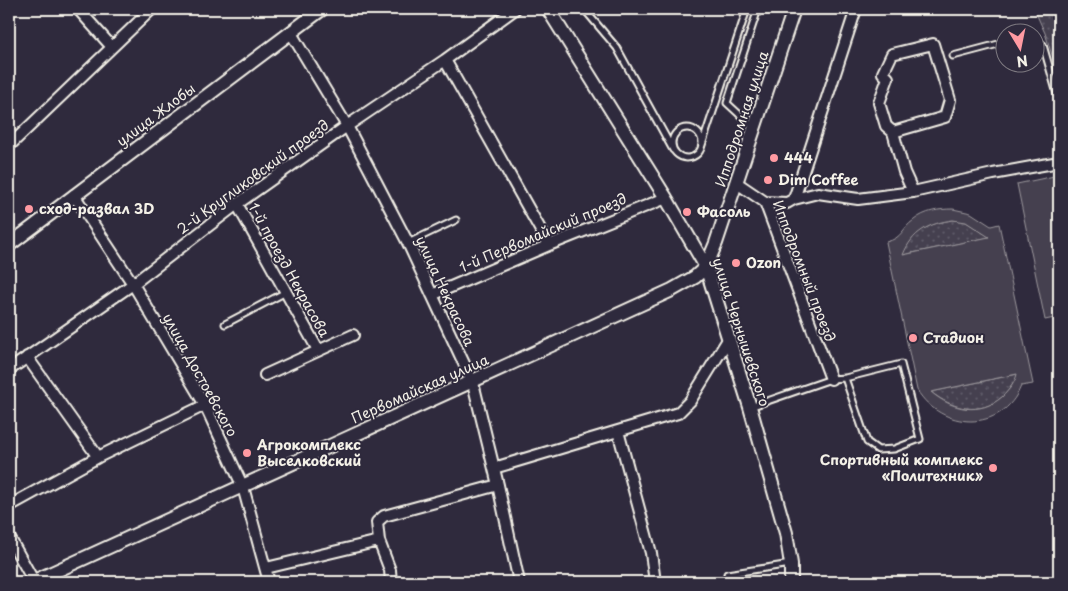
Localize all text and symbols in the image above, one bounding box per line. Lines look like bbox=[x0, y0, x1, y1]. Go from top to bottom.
north arrow bbox=[996, 22, 1046, 72]
street label: Ипподромная улица bbox=[710, 48, 773, 190]
text: N bbox=[1015, 50, 1030, 73]
street label: улица Жлобы bbox=[112, 78, 199, 151]
street label: 2-й Кругликовский проезд bbox=[172, 114, 333, 239]
place label: 444 bbox=[784, 147, 813, 168]
marker: 444 bbox=[768, 152, 780, 164]
place label: Dim Coffee bbox=[778, 169, 858, 190]
marker: Dim Coffee bbox=[762, 174, 774, 186]
street label: 1-й Первомайский проезд bbox=[456, 188, 630, 277]
street label: Ипподромный проезд bbox=[768, 197, 841, 345]
place label: сход-развал 3D bbox=[39, 198, 154, 219]
street label: 1-й проезд Некрасова bbox=[244, 199, 335, 341]
place label: Фасоль bbox=[697, 201, 751, 222]
marker: сход-развал 3D bbox=[23, 203, 35, 215]
marker: Фасоль bbox=[681, 206, 693, 218]
street label: улица Некрасова bbox=[411, 232, 480, 350]
place label: Ozon bbox=[746, 252, 781, 273]
street label: улица Чернышевского bbox=[707, 255, 775, 409]
marker: Ozon bbox=[730, 257, 742, 269]
street label: улица Достоевского bbox=[158, 309, 243, 440]
place label: Стадион bbox=[923, 327, 984, 348]
marker: Стадион bbox=[907, 332, 919, 344]
street label: Первомайская улица bbox=[348, 349, 492, 428]
place label: Агрокомплекс Выселковский bbox=[256, 434, 361, 471]
marker: Агрокомплекс Выселковский bbox=[241, 447, 253, 459]
place label: Спортивный комплекс «Политехник» bbox=[820, 449, 984, 486]
marker: Спортивный комплекс «Политехник» bbox=[987, 462, 999, 474]

